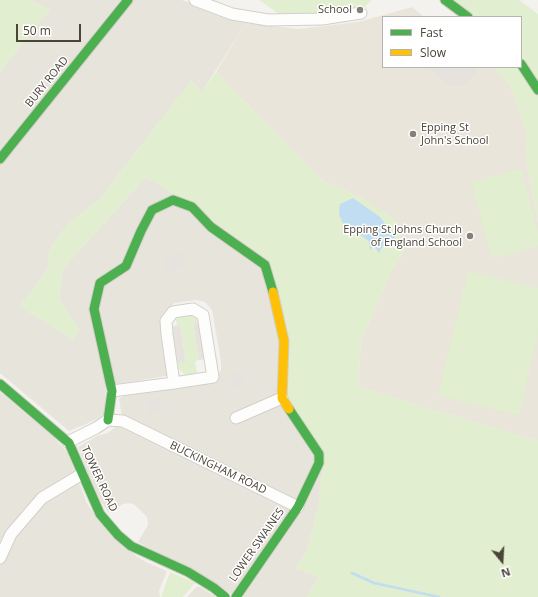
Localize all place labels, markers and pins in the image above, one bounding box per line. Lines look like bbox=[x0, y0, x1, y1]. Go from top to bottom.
place label: School bbox=[318, 3, 352, 17]
marker: School bbox=[355, 5, 365, 15]
place label: Epping St John's School bbox=[421, 121, 489, 147]
marker: Epping St John's School bbox=[408, 129, 418, 139]
place label: Epping St Johns Church of England School bbox=[343, 223, 462, 249]
marker: Epping St Johns Church of England School bbox=[465, 231, 475, 241]

